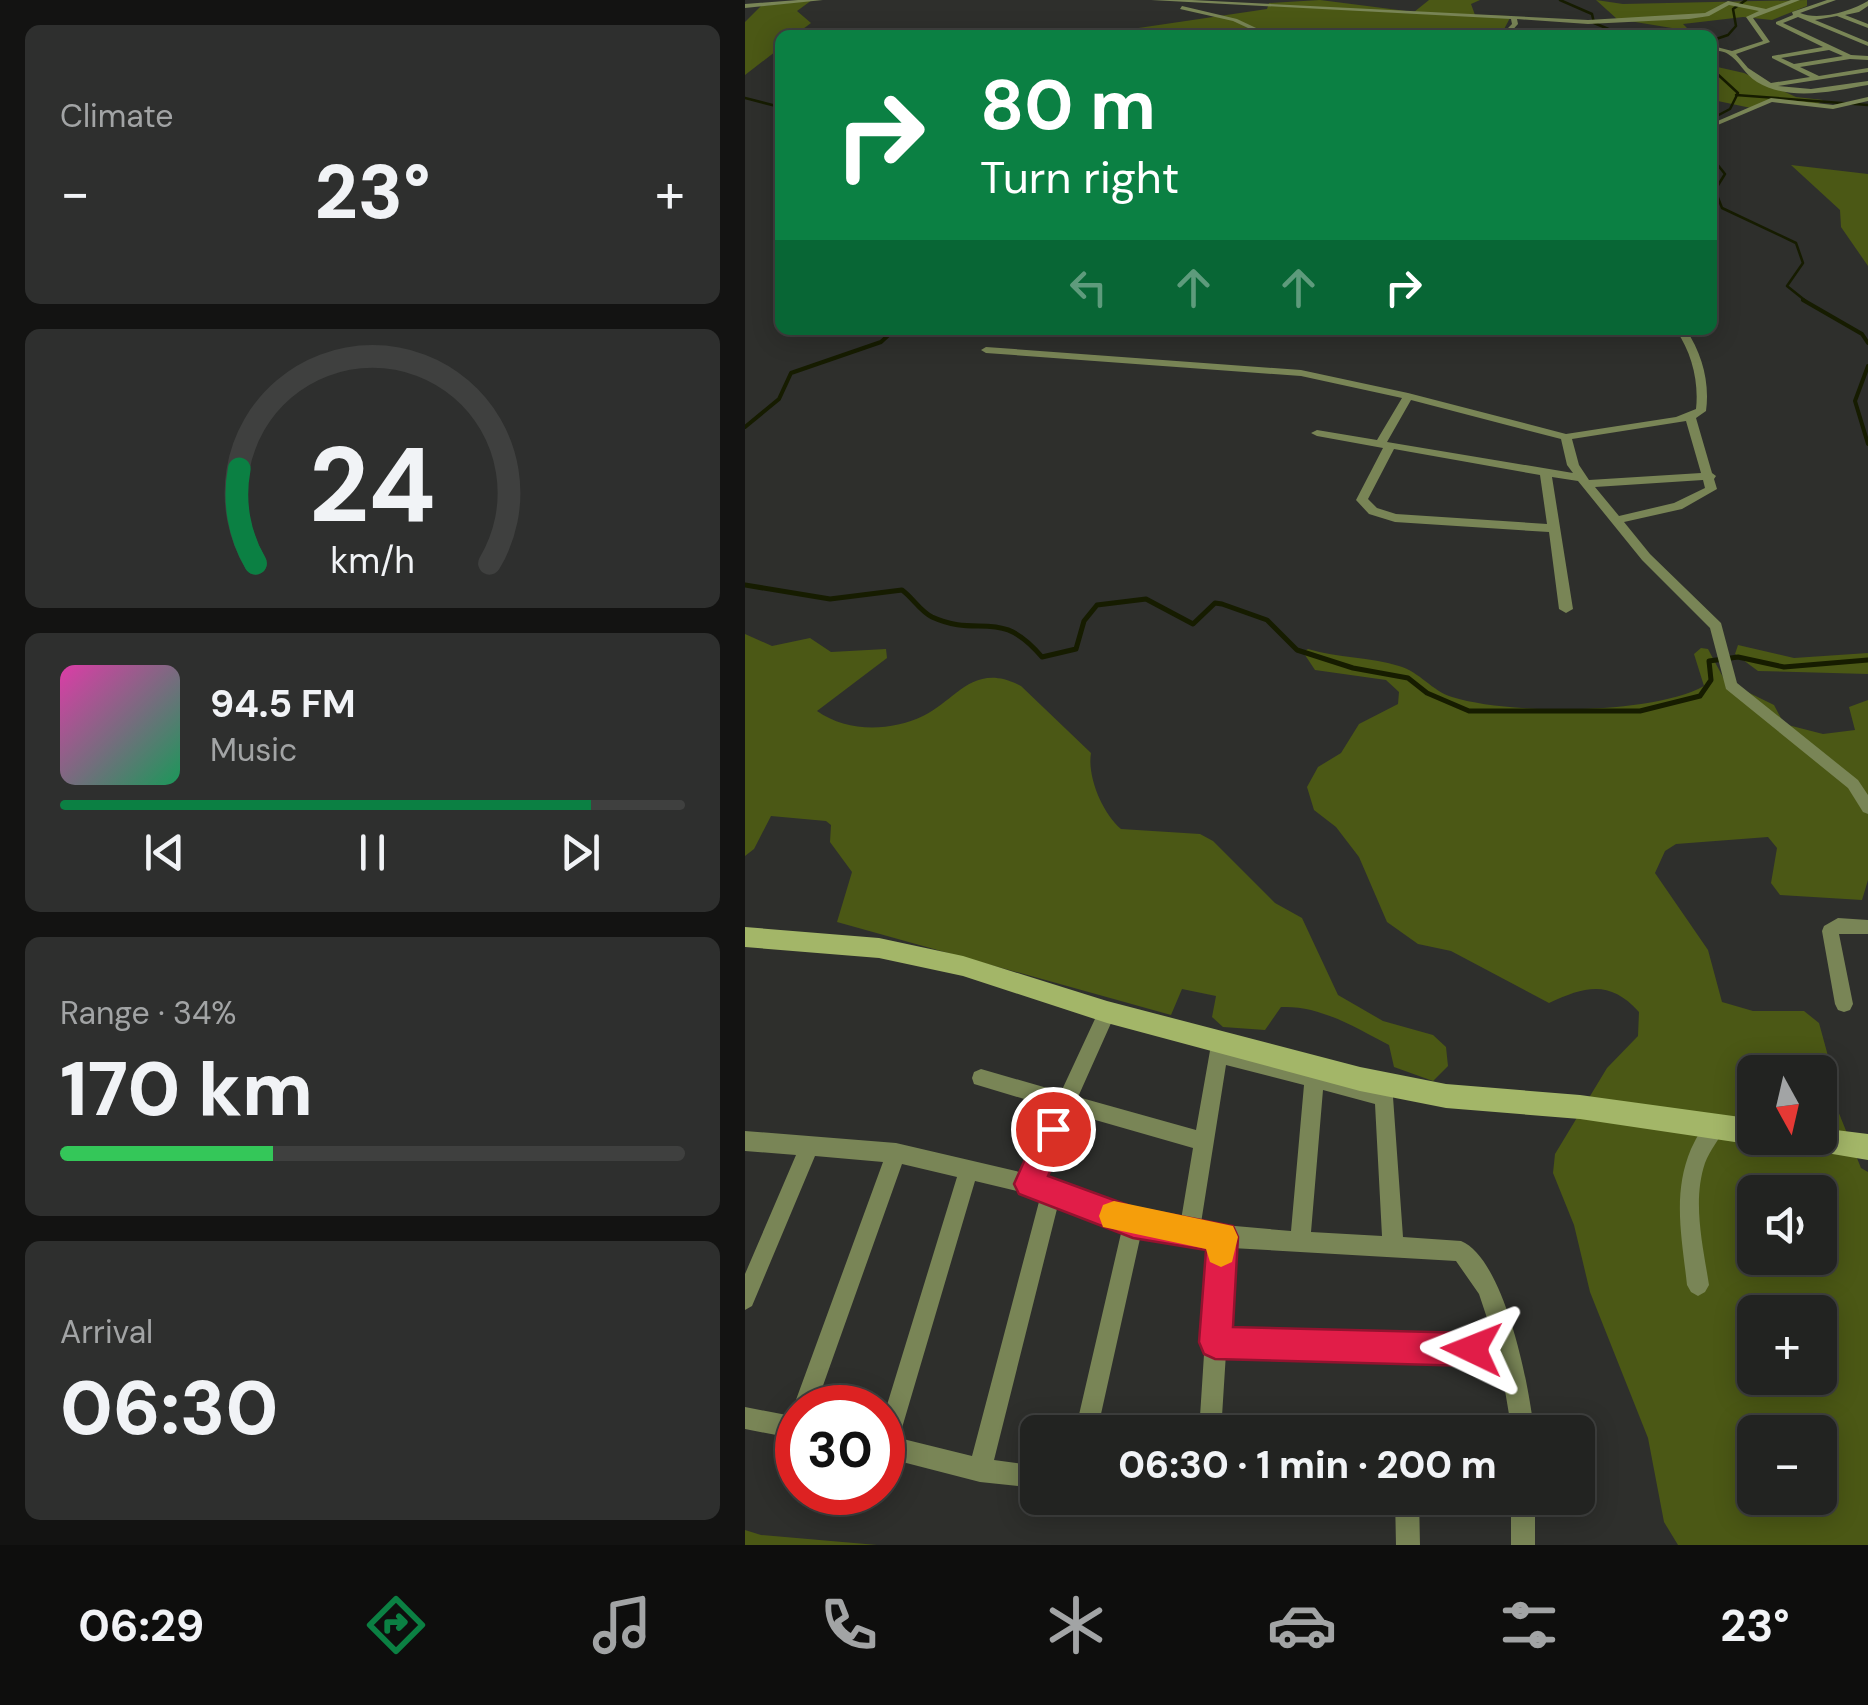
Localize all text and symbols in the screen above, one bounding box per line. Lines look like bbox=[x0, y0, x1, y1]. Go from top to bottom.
text: 80 m bbox=[980, 60, 1156, 151]
icon: right bbox=[815, 70, 945, 200]
text: Climate bbox=[60, 95, 174, 137]
text: 23° bbox=[314, 144, 431, 241]
text: Turn right bbox=[980, 148, 1179, 207]
text: − bbox=[60, 157, 90, 229]
text: + bbox=[655, 157, 685, 229]
icon: left bbox=[1061, 260, 1116, 315]
icon: ahead bbox=[1166, 260, 1221, 315]
icon: ahead bbox=[1271, 260, 1326, 315]
icon: right bbox=[1376, 260, 1431, 315]
text: 24 bbox=[309, 418, 436, 553]
text: km/h bbox=[330, 538, 415, 584]
text: 94.5 FM bbox=[210, 679, 356, 729]
text: Music bbox=[210, 729, 297, 771]
icon: previous bbox=[137, 825, 192, 880]
icon: pause bbox=[345, 825, 400, 880]
icon: next bbox=[553, 825, 608, 880]
text: Range · 34% bbox=[60, 992, 236, 1034]
text: 170 km bbox=[60, 1041, 313, 1138]
north arrow bbox=[1737, 1055, 1837, 1155]
map controls bbox=[1737, 1055, 1837, 1515]
pin bbox=[1011, 1087, 1096, 1172]
icon: arrive bbox=[1026, 1102, 1081, 1157]
button: sound bbox=[1737, 1175, 1837, 1275]
button: + bbox=[1737, 1295, 1837, 1395]
position arrow bbox=[1420, 1297, 1524, 1401]
text: Arrival bbox=[60, 1311, 153, 1353]
text: 06:30 bbox=[60, 1360, 278, 1457]
speed limit sign: 30 bbox=[775, 1385, 905, 1515]
button: − bbox=[1737, 1415, 1837, 1515]
text: 06:30 · 1 min · 200 m bbox=[1118, 1440, 1497, 1490]
icon: directions bbox=[361, 1590, 431, 1660]
icon: music bbox=[587, 1590, 657, 1660]
icon: phone bbox=[814, 1590, 884, 1660]
icon: climate bbox=[1041, 1590, 1111, 1660]
icon: car bbox=[1267, 1590, 1337, 1660]
icon: filters bbox=[1494, 1590, 1564, 1660]
text: 06:29 bbox=[78, 1596, 204, 1655]
text: 23° bbox=[1720, 1596, 1790, 1655]

